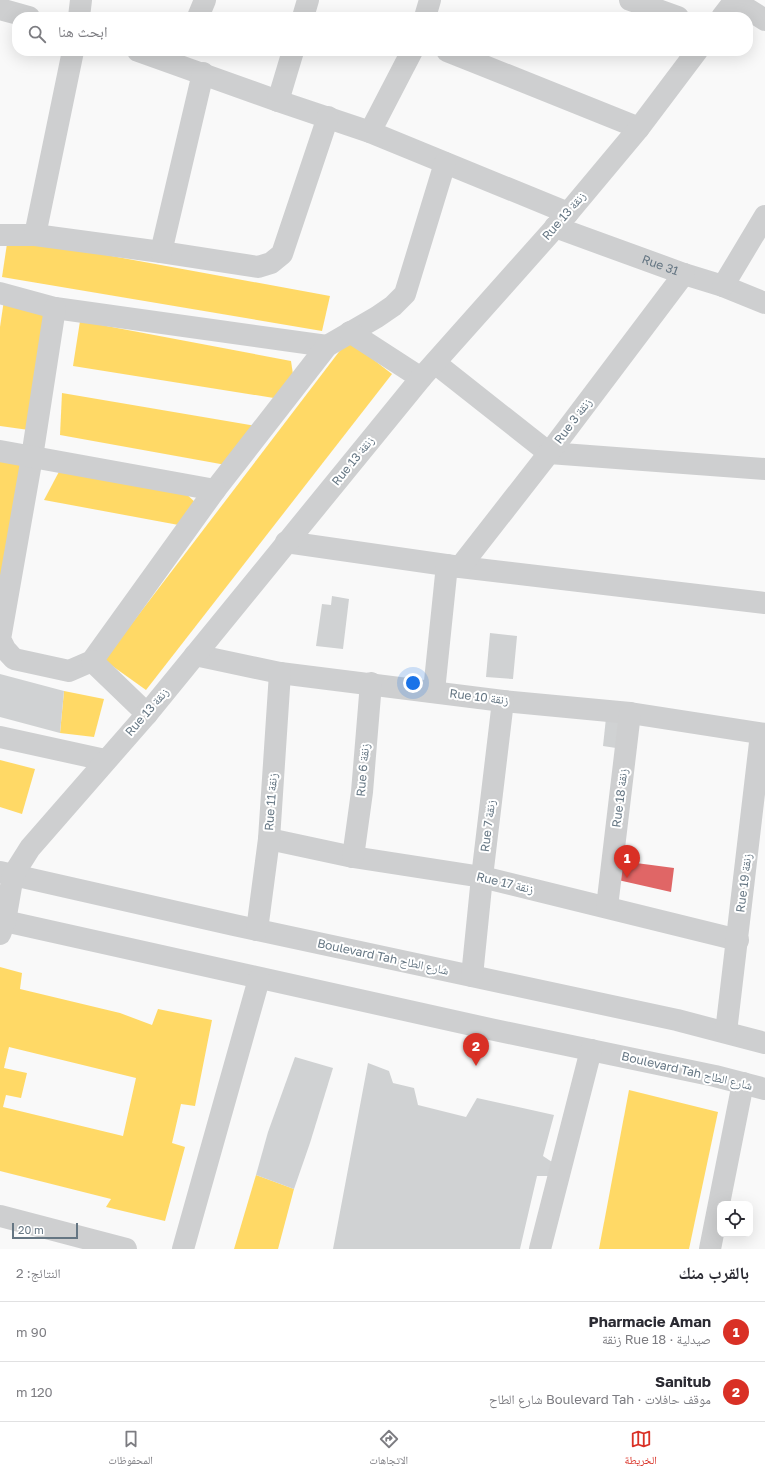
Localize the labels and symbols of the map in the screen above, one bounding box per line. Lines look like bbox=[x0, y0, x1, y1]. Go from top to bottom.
street label: Rue 13 زنقة bbox=[539, 188, 589, 243]
street label: Rue 31 bbox=[640, 251, 681, 278]
street label: Rue 3 زنقة bbox=[551, 395, 595, 446]
street label: Rue 13 زنقة bbox=[328, 433, 377, 488]
your location bbox=[403, 673, 423, 693]
street label: Rue 13 زنقة bbox=[122, 684, 172, 739]
street label: Rue 10 زنقة bbox=[449, 685, 510, 708]
street label: Rue 6 زنقة bbox=[353, 742, 372, 797]
street label: Rue 18 زنقة bbox=[608, 767, 631, 828]
street label: Rue 11 زنقة bbox=[261, 772, 280, 831]
street label: Rue 7 زنقة bbox=[477, 799, 498, 853]
pin: 1 bbox=[614, 845, 640, 878]
street label: Rue 19 زنقة bbox=[732, 852, 755, 913]
street label: Rue 17 زنقة bbox=[475, 869, 536, 896]
street label: Boulevard Tah شارع الطاح bbox=[316, 935, 450, 979]
pin: 2 bbox=[463, 1033, 489, 1066]
street label: Boulevard Tah شارع الطاح bbox=[620, 1048, 754, 1094]
scale bar bbox=[12, 1221, 78, 1240]

